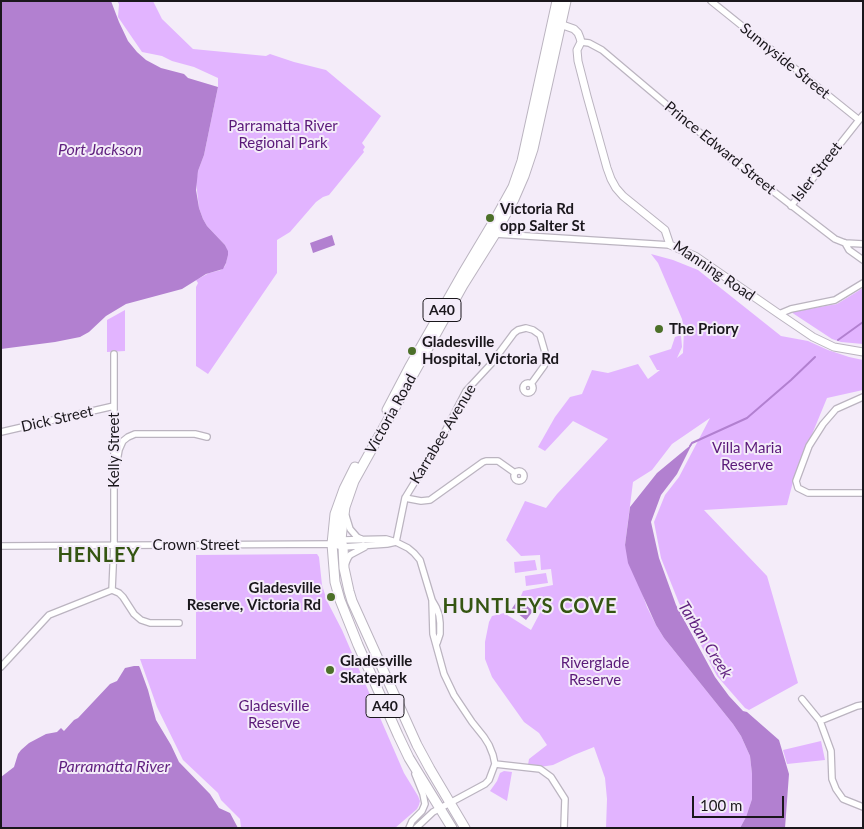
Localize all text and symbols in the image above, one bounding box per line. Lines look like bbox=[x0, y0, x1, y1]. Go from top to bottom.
street label: Sunnyside Street bbox=[736, 19, 834, 103]
street label: Prince Edward Street bbox=[661, 98, 779, 198]
park label: Parramatta River Regional Park bbox=[228, 117, 338, 152]
street label: Isler Street bbox=[788, 139, 846, 205]
water label: Port Jackson bbox=[58, 140, 142, 160]
place label: Victoria Rd opp Salter St bbox=[500, 200, 585, 235]
marker: Victoria Rd opp Salter St bbox=[484, 212, 496, 224]
street label: Manning Road bbox=[670, 237, 758, 305]
road number: A40 bbox=[423, 298, 461, 322]
place label: The Priory bbox=[669, 320, 739, 338]
marker: The Priory bbox=[653, 323, 665, 335]
place label: Gladesville Hospital, Victoria Rd bbox=[422, 333, 559, 368]
marker: Gladesville Hospital, Victoria Rd bbox=[406, 345, 418, 357]
street label: Victoria Road bbox=[362, 371, 420, 457]
street label: Karrabee Avenue bbox=[406, 381, 480, 487]
street label: Dick Street bbox=[19, 402, 95, 436]
street label: Kelly Street bbox=[105, 412, 123, 488]
park label: Villa Maria Reserve bbox=[712, 439, 782, 474]
street label: Crown Street bbox=[152, 536, 240, 554]
district label: HENLEY bbox=[57, 544, 141, 568]
place label: Gladesville Reserve, Victoria Rd bbox=[187, 579, 321, 614]
marker: Gladesville Reserve, Victoria Rd bbox=[325, 591, 337, 603]
district label: HUNTLEYS COVE bbox=[441, 595, 619, 619]
water label: Tarban Creek bbox=[674, 598, 736, 682]
place label: Gladesville Skatepark bbox=[340, 652, 412, 687]
park label: Riverglade Reserve bbox=[561, 654, 629, 689]
marker: Gladesville Skatepark bbox=[324, 664, 336, 676]
road number: A40 bbox=[366, 694, 404, 718]
park label: Gladesville Reserve bbox=[239, 697, 309, 732]
water label: Parramatta River bbox=[58, 757, 170, 777]
scale bar bbox=[694, 786, 786, 818]
text: 100 m bbox=[700, 796, 742, 814]

